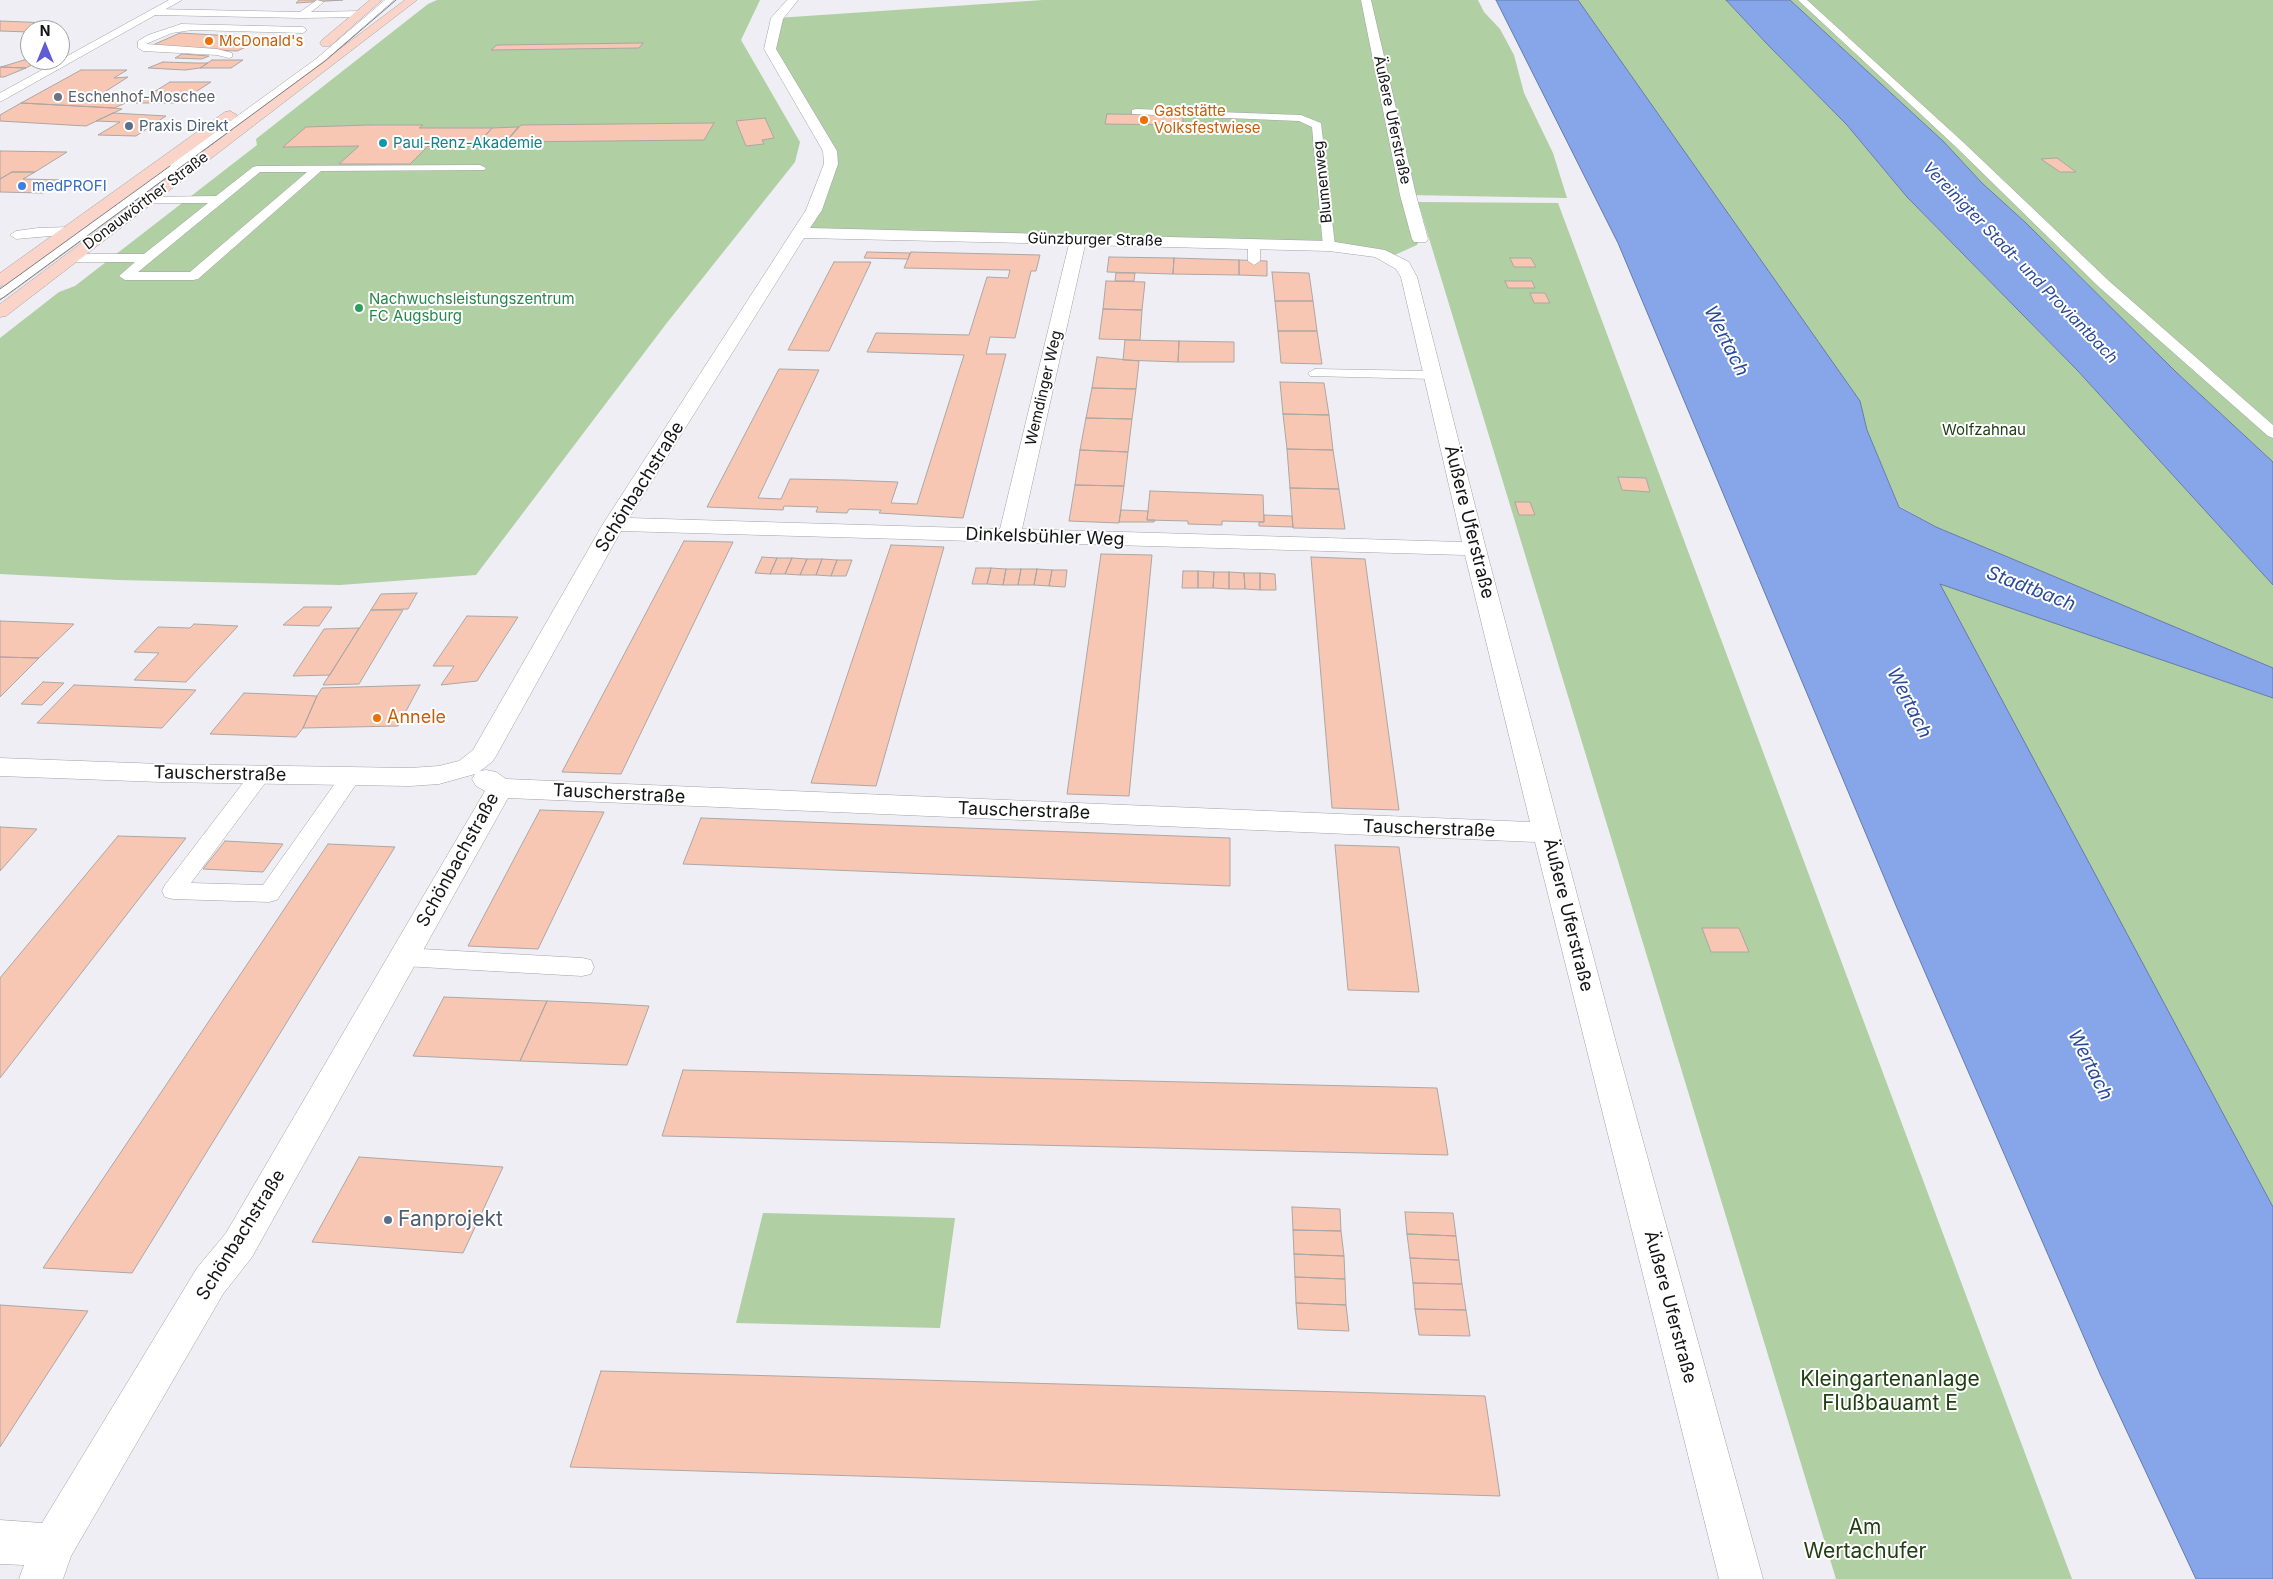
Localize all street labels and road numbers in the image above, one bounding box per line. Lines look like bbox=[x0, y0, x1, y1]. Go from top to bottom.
street label: Äußere Uferstraße bbox=[1370, 54, 1414, 186]
street label: Blumenweg bbox=[1310, 140, 1336, 224]
street label: Donauwörther Straße bbox=[80, 148, 212, 254]
street label: Günzburger Straße bbox=[1027, 230, 1163, 250]
street label: Wemdinger Weg bbox=[1022, 329, 1066, 447]
street label: Schönbachstraße bbox=[591, 418, 689, 556]
street label: Äußere Uferstraße bbox=[1439, 443, 1499, 601]
street label: Dinkelsbühler Weg bbox=[965, 523, 1125, 551]
street label: Tauscherstraße bbox=[154, 762, 286, 786]
street label: Tauscherstraße bbox=[552, 780, 686, 808]
street label: Schönbachstraße bbox=[412, 789, 504, 931]
street label: Tauscherstraße bbox=[957, 798, 1091, 824]
street label: Tauscherstraße bbox=[1362, 816, 1496, 842]
street label: Äußere Uferstraße bbox=[1538, 836, 1598, 994]
street label: Schönbachstraße bbox=[192, 1166, 290, 1304]
street label: Äußere Uferstraße bbox=[1639, 1228, 1701, 1386]

